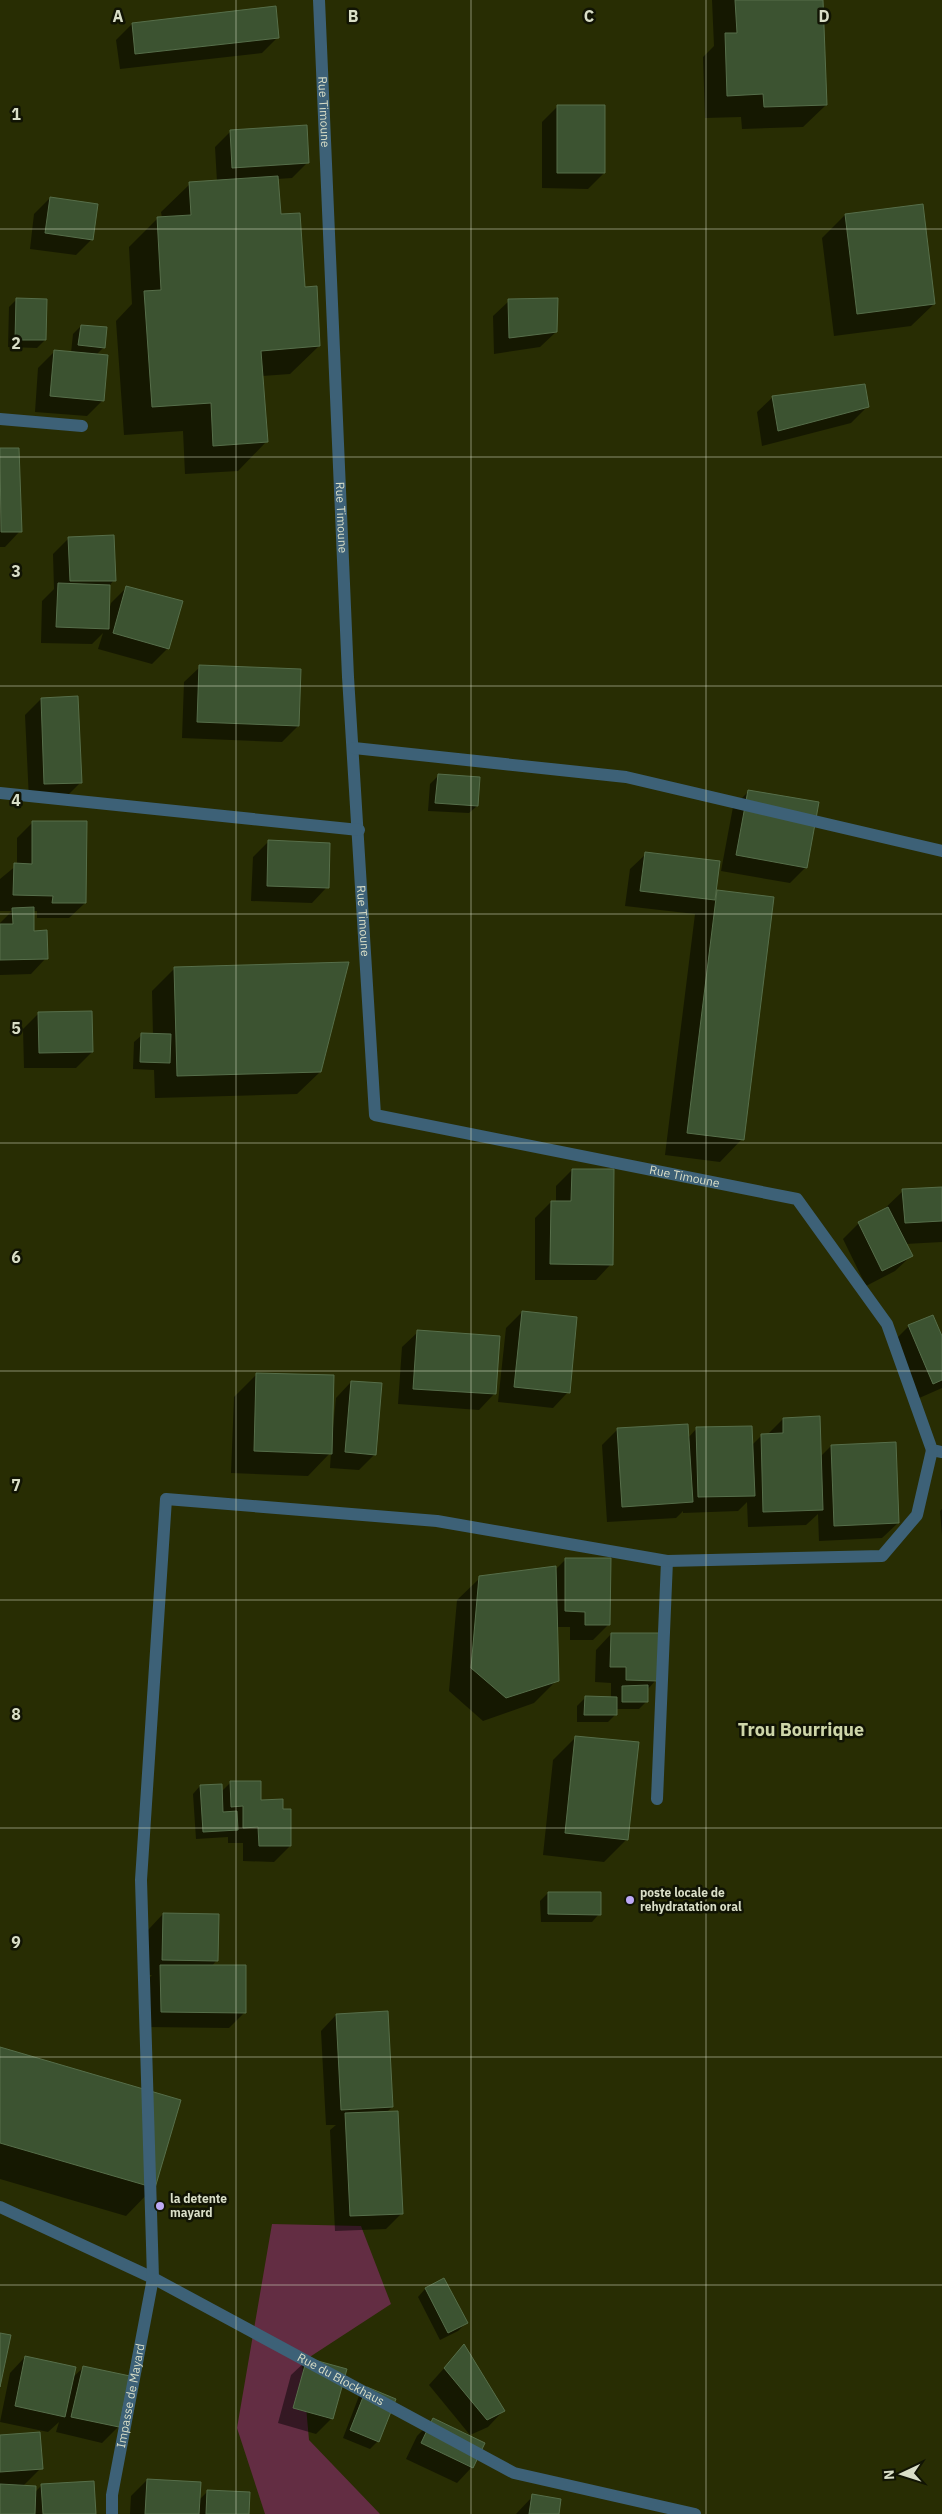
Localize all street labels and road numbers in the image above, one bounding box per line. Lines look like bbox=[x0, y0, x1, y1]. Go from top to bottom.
street label: Rue Timoune bbox=[315, 76, 333, 148]
street label: Rue Timoune bbox=[333, 482, 351, 554]
street label: Rue Timoune bbox=[354, 885, 373, 957]
street label: Rue Timoune bbox=[648, 1162, 721, 1191]
street label: Impasse de Mayard bbox=[113, 2342, 147, 2449]
street label: Rue du Blockhaus bbox=[295, 2349, 387, 2409]

